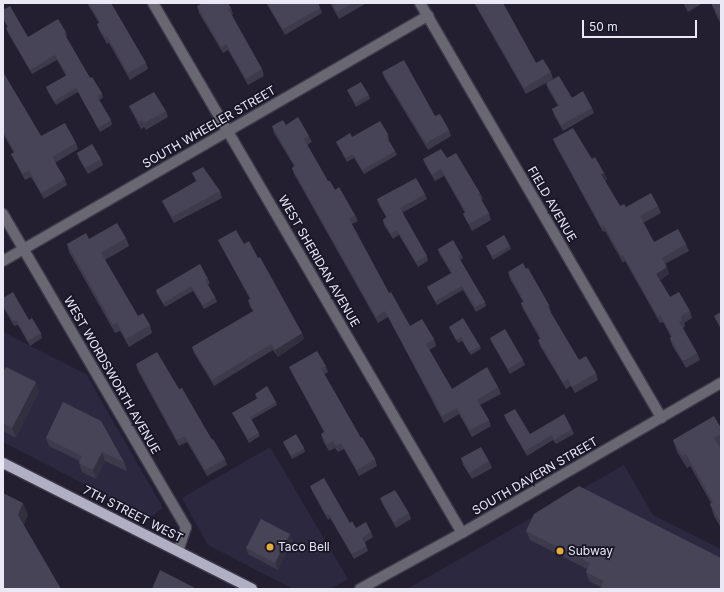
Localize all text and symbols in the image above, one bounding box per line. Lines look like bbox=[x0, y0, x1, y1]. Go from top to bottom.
scale bar bbox=[584, 12, 699, 38]
text: 50 m bbox=[589, 19, 618, 34]
street label: SOUTH WHEELER STREET bbox=[140, 83, 278, 171]
street label: FIELD AVENUE bbox=[525, 164, 579, 244]
street label: WEST SHERIDAN AVENUE bbox=[275, 193, 363, 329]
street label: WEST WORDSWORTH AVENUE bbox=[61, 294, 163, 456]
street label: SOUTH DAVERN STREET bbox=[470, 434, 600, 518]
street label: 7TH STREET WEST bbox=[81, 483, 185, 545]
place label: Taco Bell bbox=[278, 540, 330, 554]
marker: Taco Bell bbox=[265, 542, 275, 552]
place label: Subway bbox=[568, 544, 613, 558]
marker: Subway bbox=[555, 546, 565, 556]

